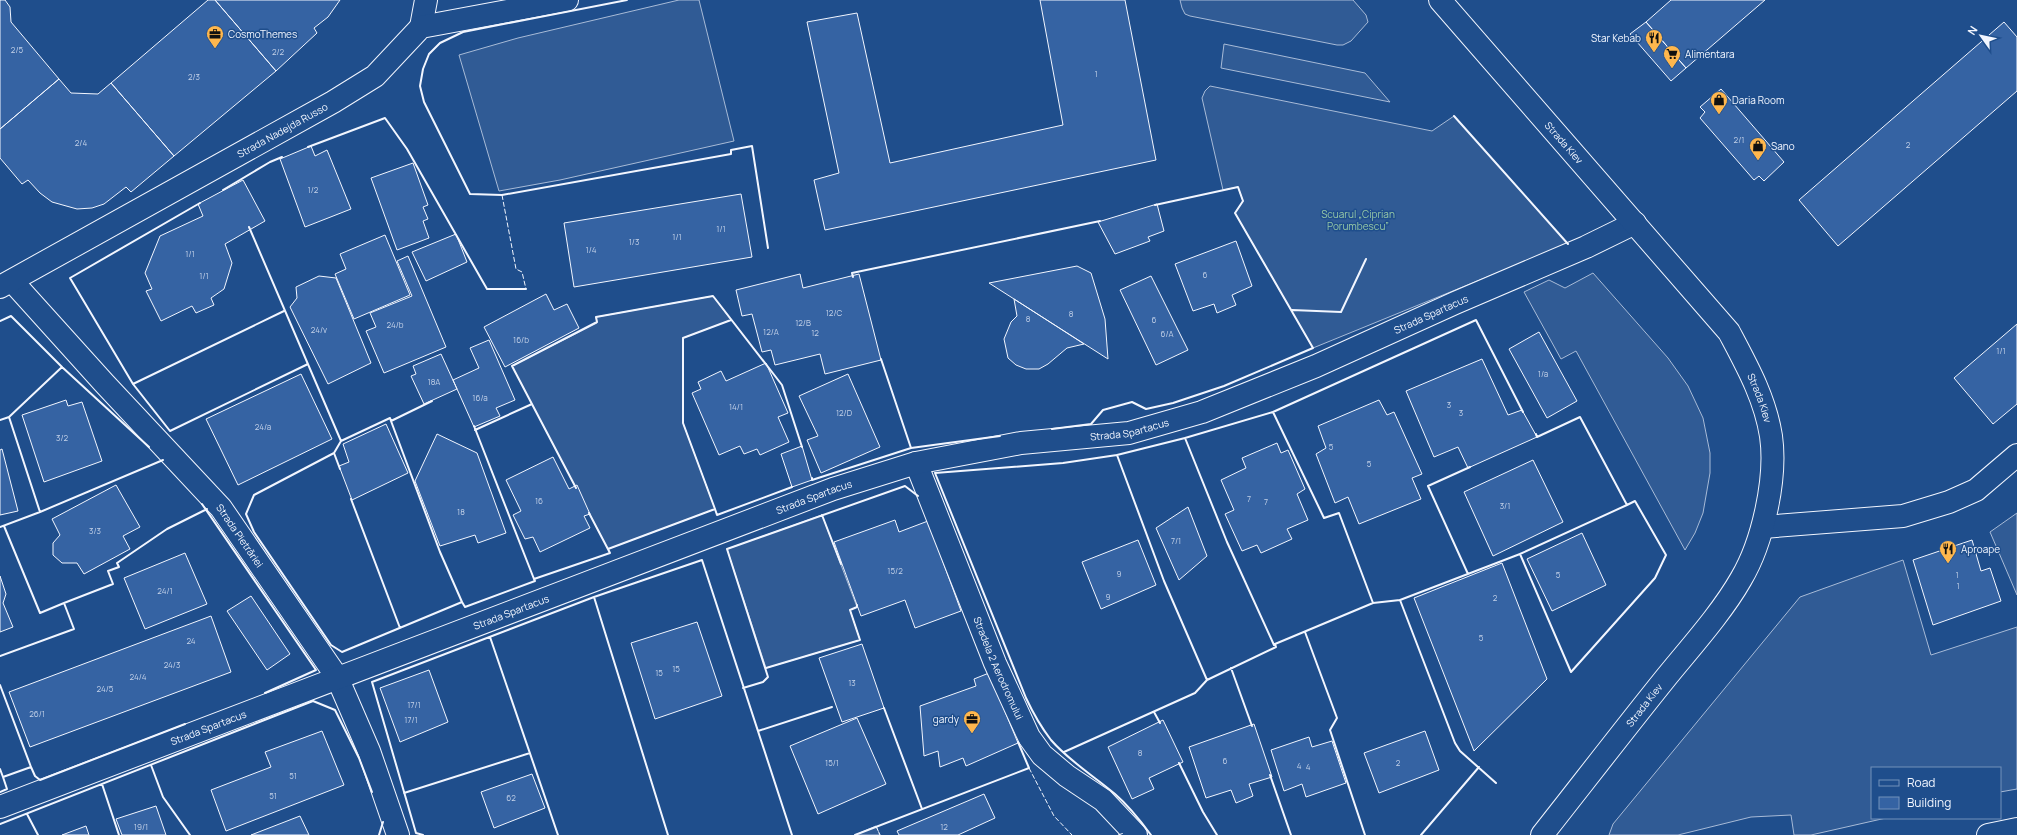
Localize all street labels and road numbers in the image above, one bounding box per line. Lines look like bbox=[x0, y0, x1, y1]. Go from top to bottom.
street label: Strada Nadejda Russo bbox=[235, 99, 330, 161]
street label: Strada Kiev bbox=[1542, 118, 1586, 167]
street label: Strada Spartacus bbox=[1391, 291, 1470, 337]
street label: Strada Kiev bbox=[1744, 371, 1775, 424]
street label: Strada Spartacus bbox=[1089, 415, 1171, 444]
street label: Strada Spartacus bbox=[774, 476, 854, 517]
street label: Strada Pietrăriei bbox=[213, 501, 267, 570]
street label: Strada Spartacus bbox=[471, 591, 551, 633]
street label: Stradela 2 Aerodromului bbox=[970, 615, 1027, 722]
street label: Strada Kiev bbox=[1623, 680, 1665, 730]
street label: Strada Spartacus bbox=[168, 707, 248, 748]

